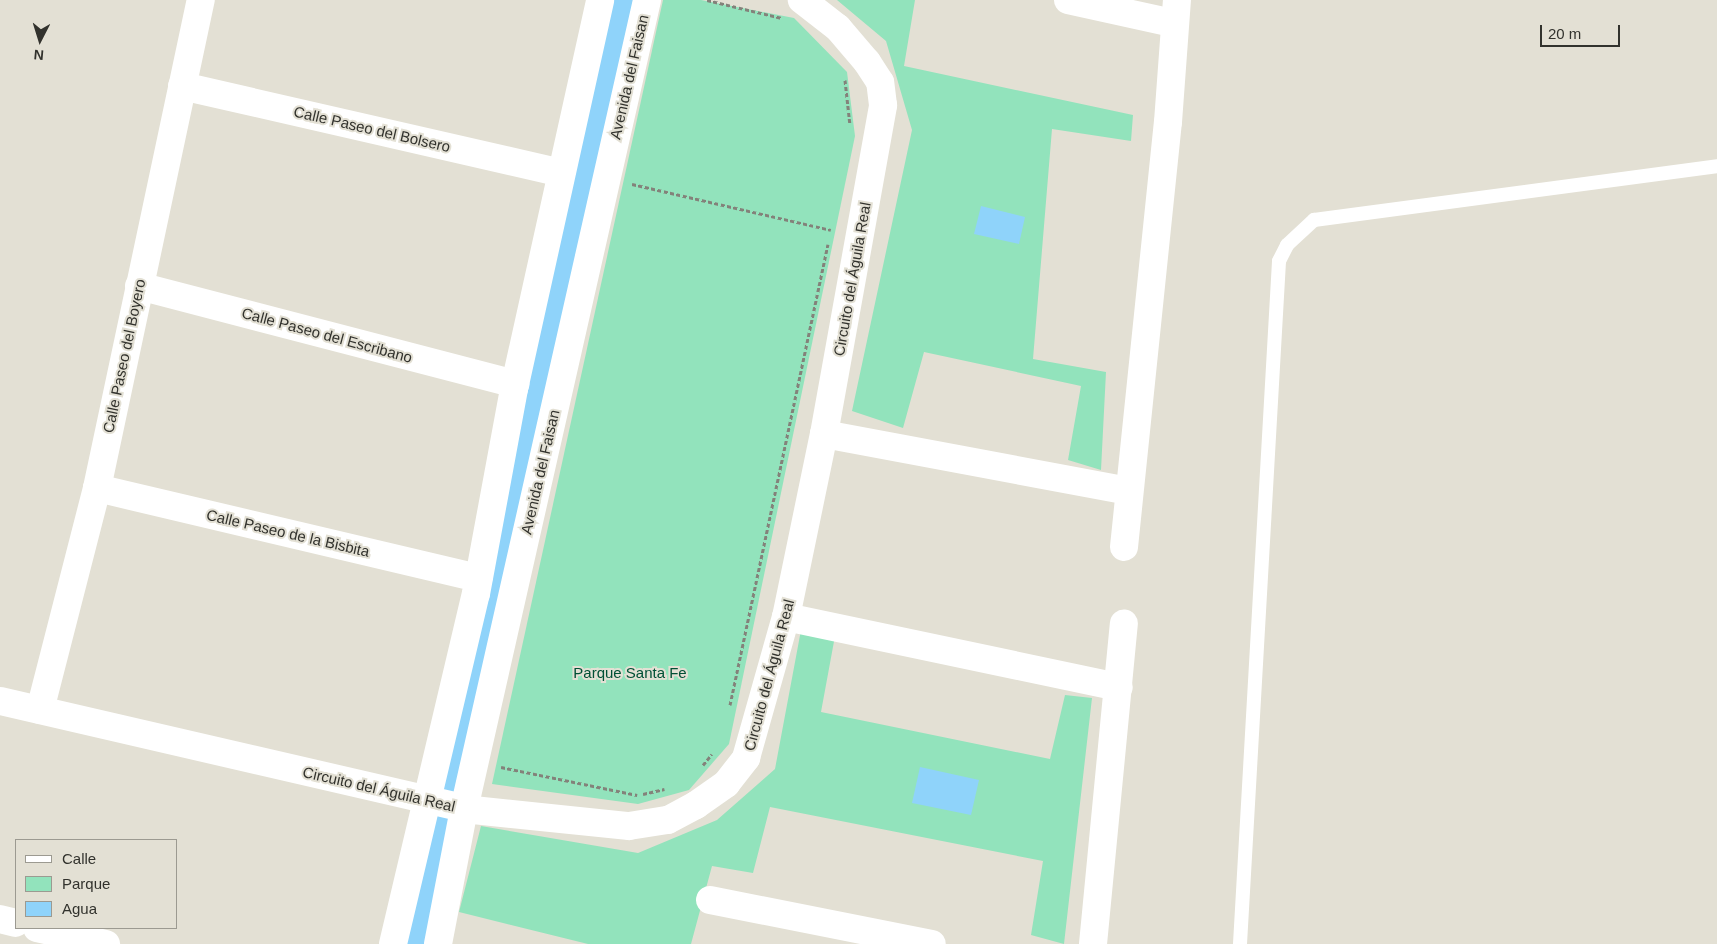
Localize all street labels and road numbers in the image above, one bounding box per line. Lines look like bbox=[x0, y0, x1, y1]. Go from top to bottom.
street label: Avenida del Faisan bbox=[606, 13, 652, 141]
street label: Calle Paseo del Bolsero bbox=[292, 102, 452, 156]
street label: Circuito del Águila Real bbox=[830, 201, 874, 357]
street label: Calle Paseo del Boyero bbox=[99, 277, 149, 435]
street label: Calle Paseo del Escribano bbox=[240, 304, 414, 366]
street label: Avenida del Faisan bbox=[517, 408, 563, 536]
street label: Calle Paseo de la Bisbita bbox=[205, 505, 371, 561]
street label: Circuito del Águila Real bbox=[740, 597, 798, 753]
street label: Circuito del Águila Real bbox=[301, 763, 457, 815]

